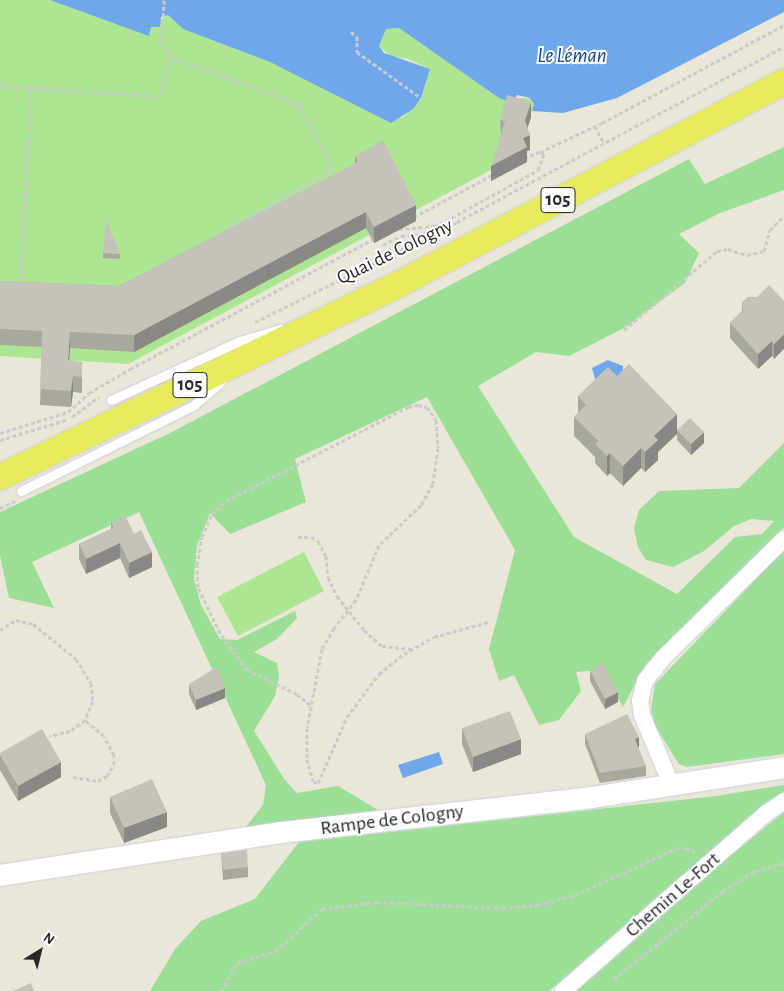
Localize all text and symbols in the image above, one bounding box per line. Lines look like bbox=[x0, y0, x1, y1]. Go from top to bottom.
water label: Le Léman bbox=[537, 43, 607, 69]
road number: 105 bbox=[540, 184, 576, 216]
street label: Quai de Cologny bbox=[333, 214, 457, 290]
road number: 105 bbox=[172, 368, 208, 402]
street label: Rampe de Cologny bbox=[319, 799, 465, 841]
street label: Chemin Le-Fort bbox=[621, 847, 725, 943]
north arrow bbox=[15, 926, 65, 976]
text: N bbox=[41, 930, 57, 947]

